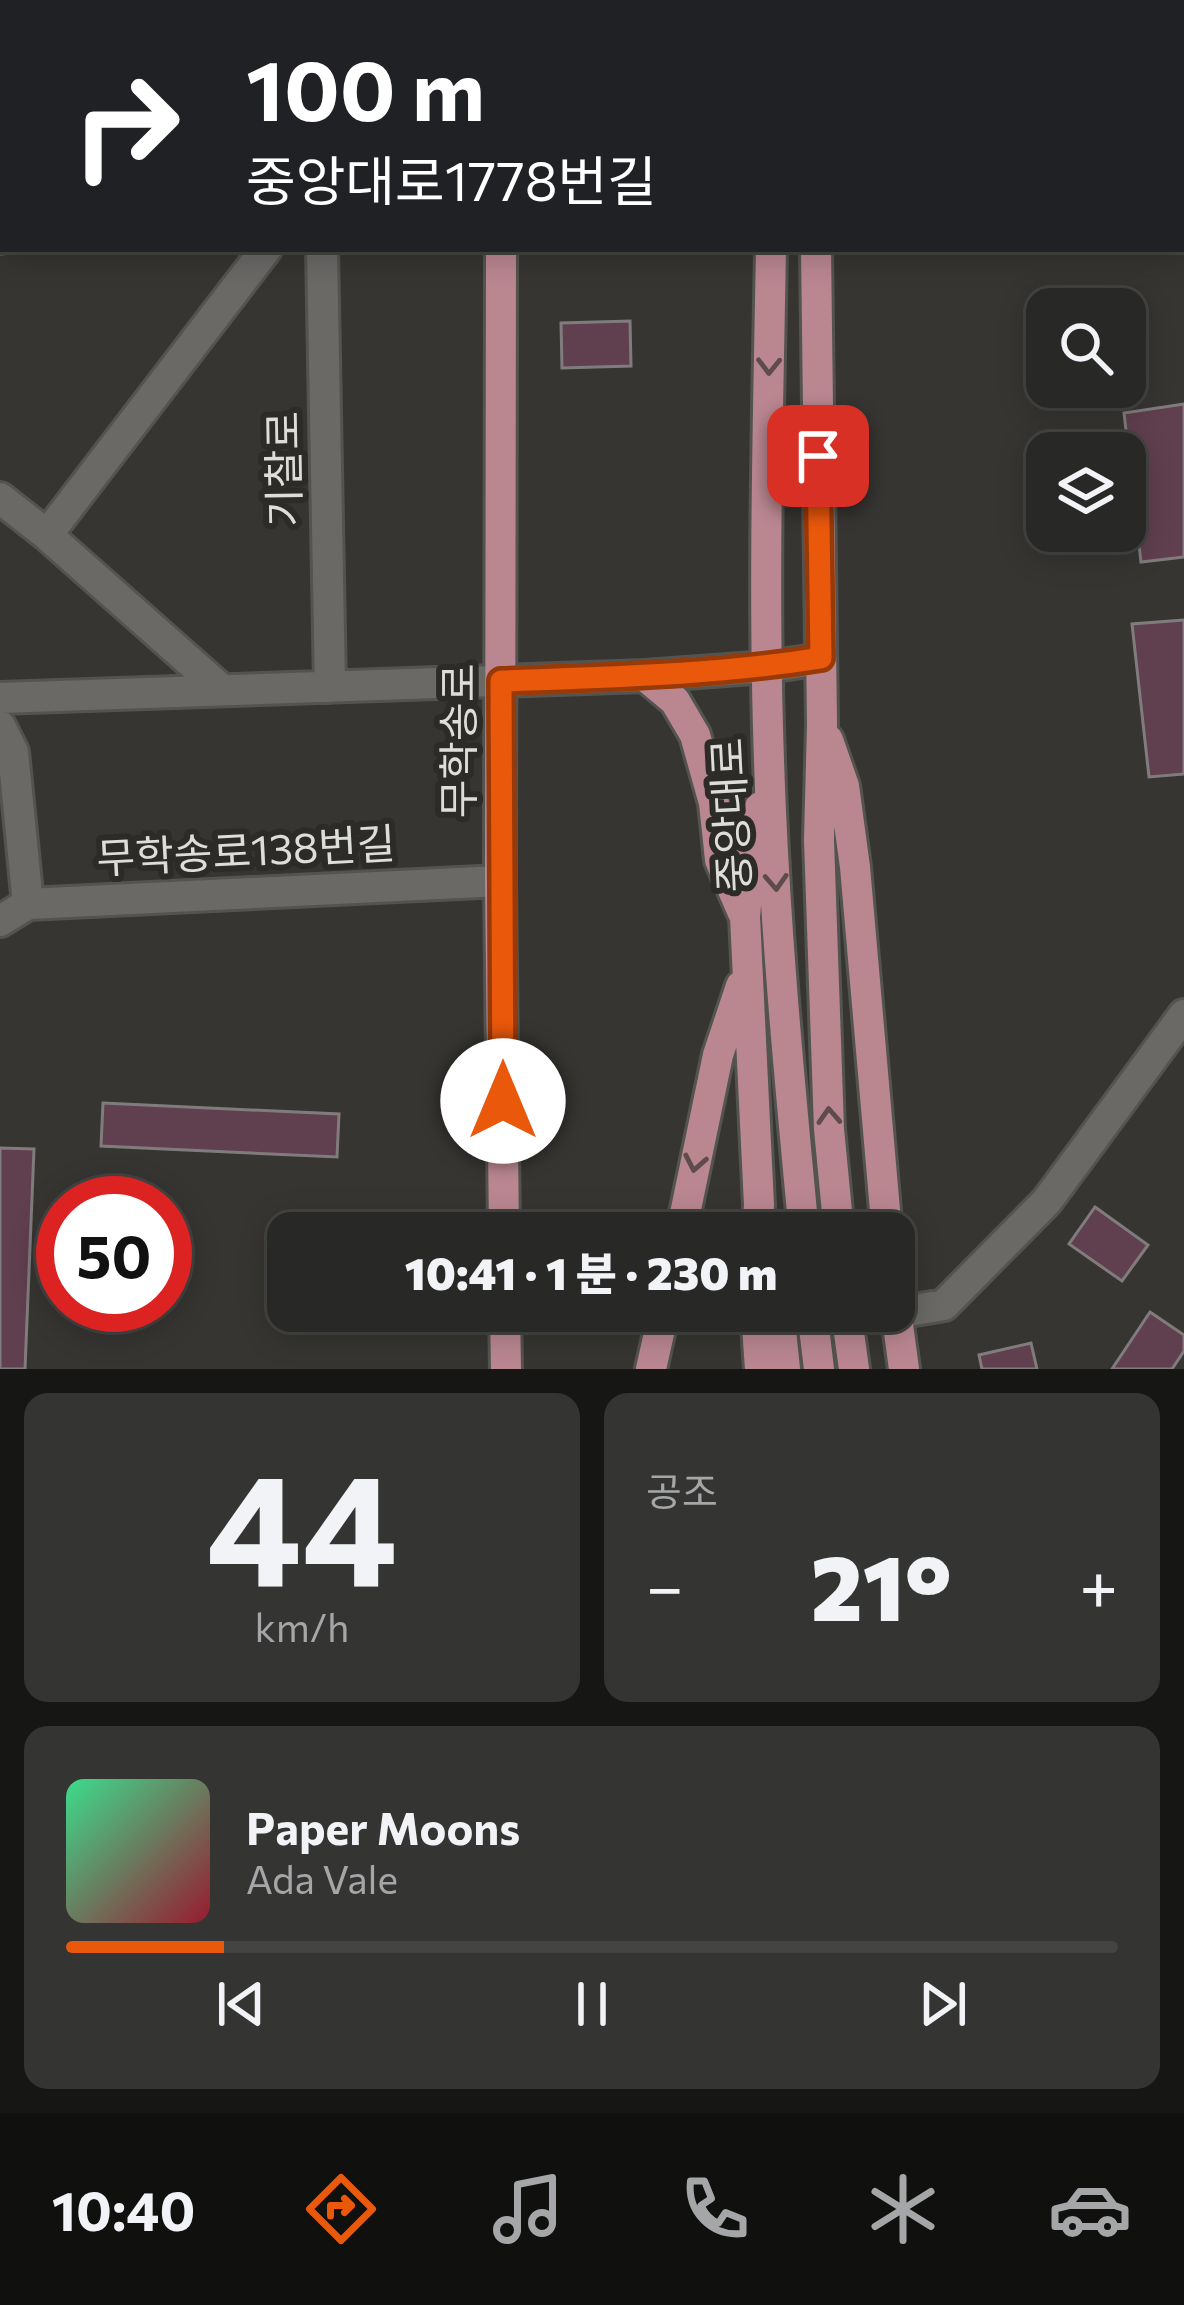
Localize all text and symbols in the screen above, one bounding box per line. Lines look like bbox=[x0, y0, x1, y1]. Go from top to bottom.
text: 100 m bbox=[246, 36, 485, 138]
icon: right bbox=[48, 48, 204, 204]
text: 중앙대로1778번길 bbox=[246, 146, 657, 212]
map controls bbox=[1026, 288, 1146, 552]
button: search bbox=[1026, 288, 1146, 408]
one-way arrow bbox=[757, 357, 783, 376]
pin bbox=[767, 405, 869, 507]
street label: 기찰로 bbox=[255, 411, 309, 527]
icon: arrive bbox=[785, 423, 851, 489]
button: layers bbox=[1026, 432, 1146, 552]
street label: 무학송로 bbox=[431, 664, 483, 818]
street label: 중앙대로 bbox=[699, 737, 759, 894]
street label: 무학송로138번길 bbox=[95, 815, 397, 883]
one-way arrow bbox=[762, 873, 788, 892]
position arrow bbox=[440, 1038, 566, 1164]
one-way arrow bbox=[816, 1106, 842, 1125]
one-way arrow bbox=[683, 1152, 708, 1172]
speed limit sign: 50 bbox=[36, 1176, 192, 1332]
text: 10:41 · 1 분 · 230 m bbox=[405, 1244, 777, 1299]
text: 44 bbox=[206, 1428, 398, 1619]
text: 공조 bbox=[646, 1466, 718, 1514]
text: 21° bbox=[811, 1529, 952, 1640]
text: − bbox=[646, 1544, 684, 1625]
text: + bbox=[1079, 1544, 1118, 1625]
text: km/h bbox=[255, 1602, 349, 1650]
text: Paper Moons bbox=[246, 1799, 520, 1854]
text: Ada Vale bbox=[246, 1854, 398, 1902]
icon: previous bbox=[208, 1971, 274, 2037]
icon: pause bbox=[559, 1971, 625, 2037]
icon: next bbox=[910, 1971, 976, 2037]
icon: directions bbox=[299, 2167, 383, 2251]
icon: music bbox=[486, 2167, 570, 2251]
icon: phone bbox=[673, 2167, 757, 2251]
icon: climate bbox=[861, 2167, 945, 2251]
icon: car bbox=[1048, 2167, 1132, 2251]
text: 10:40 bbox=[52, 2176, 195, 2242]

